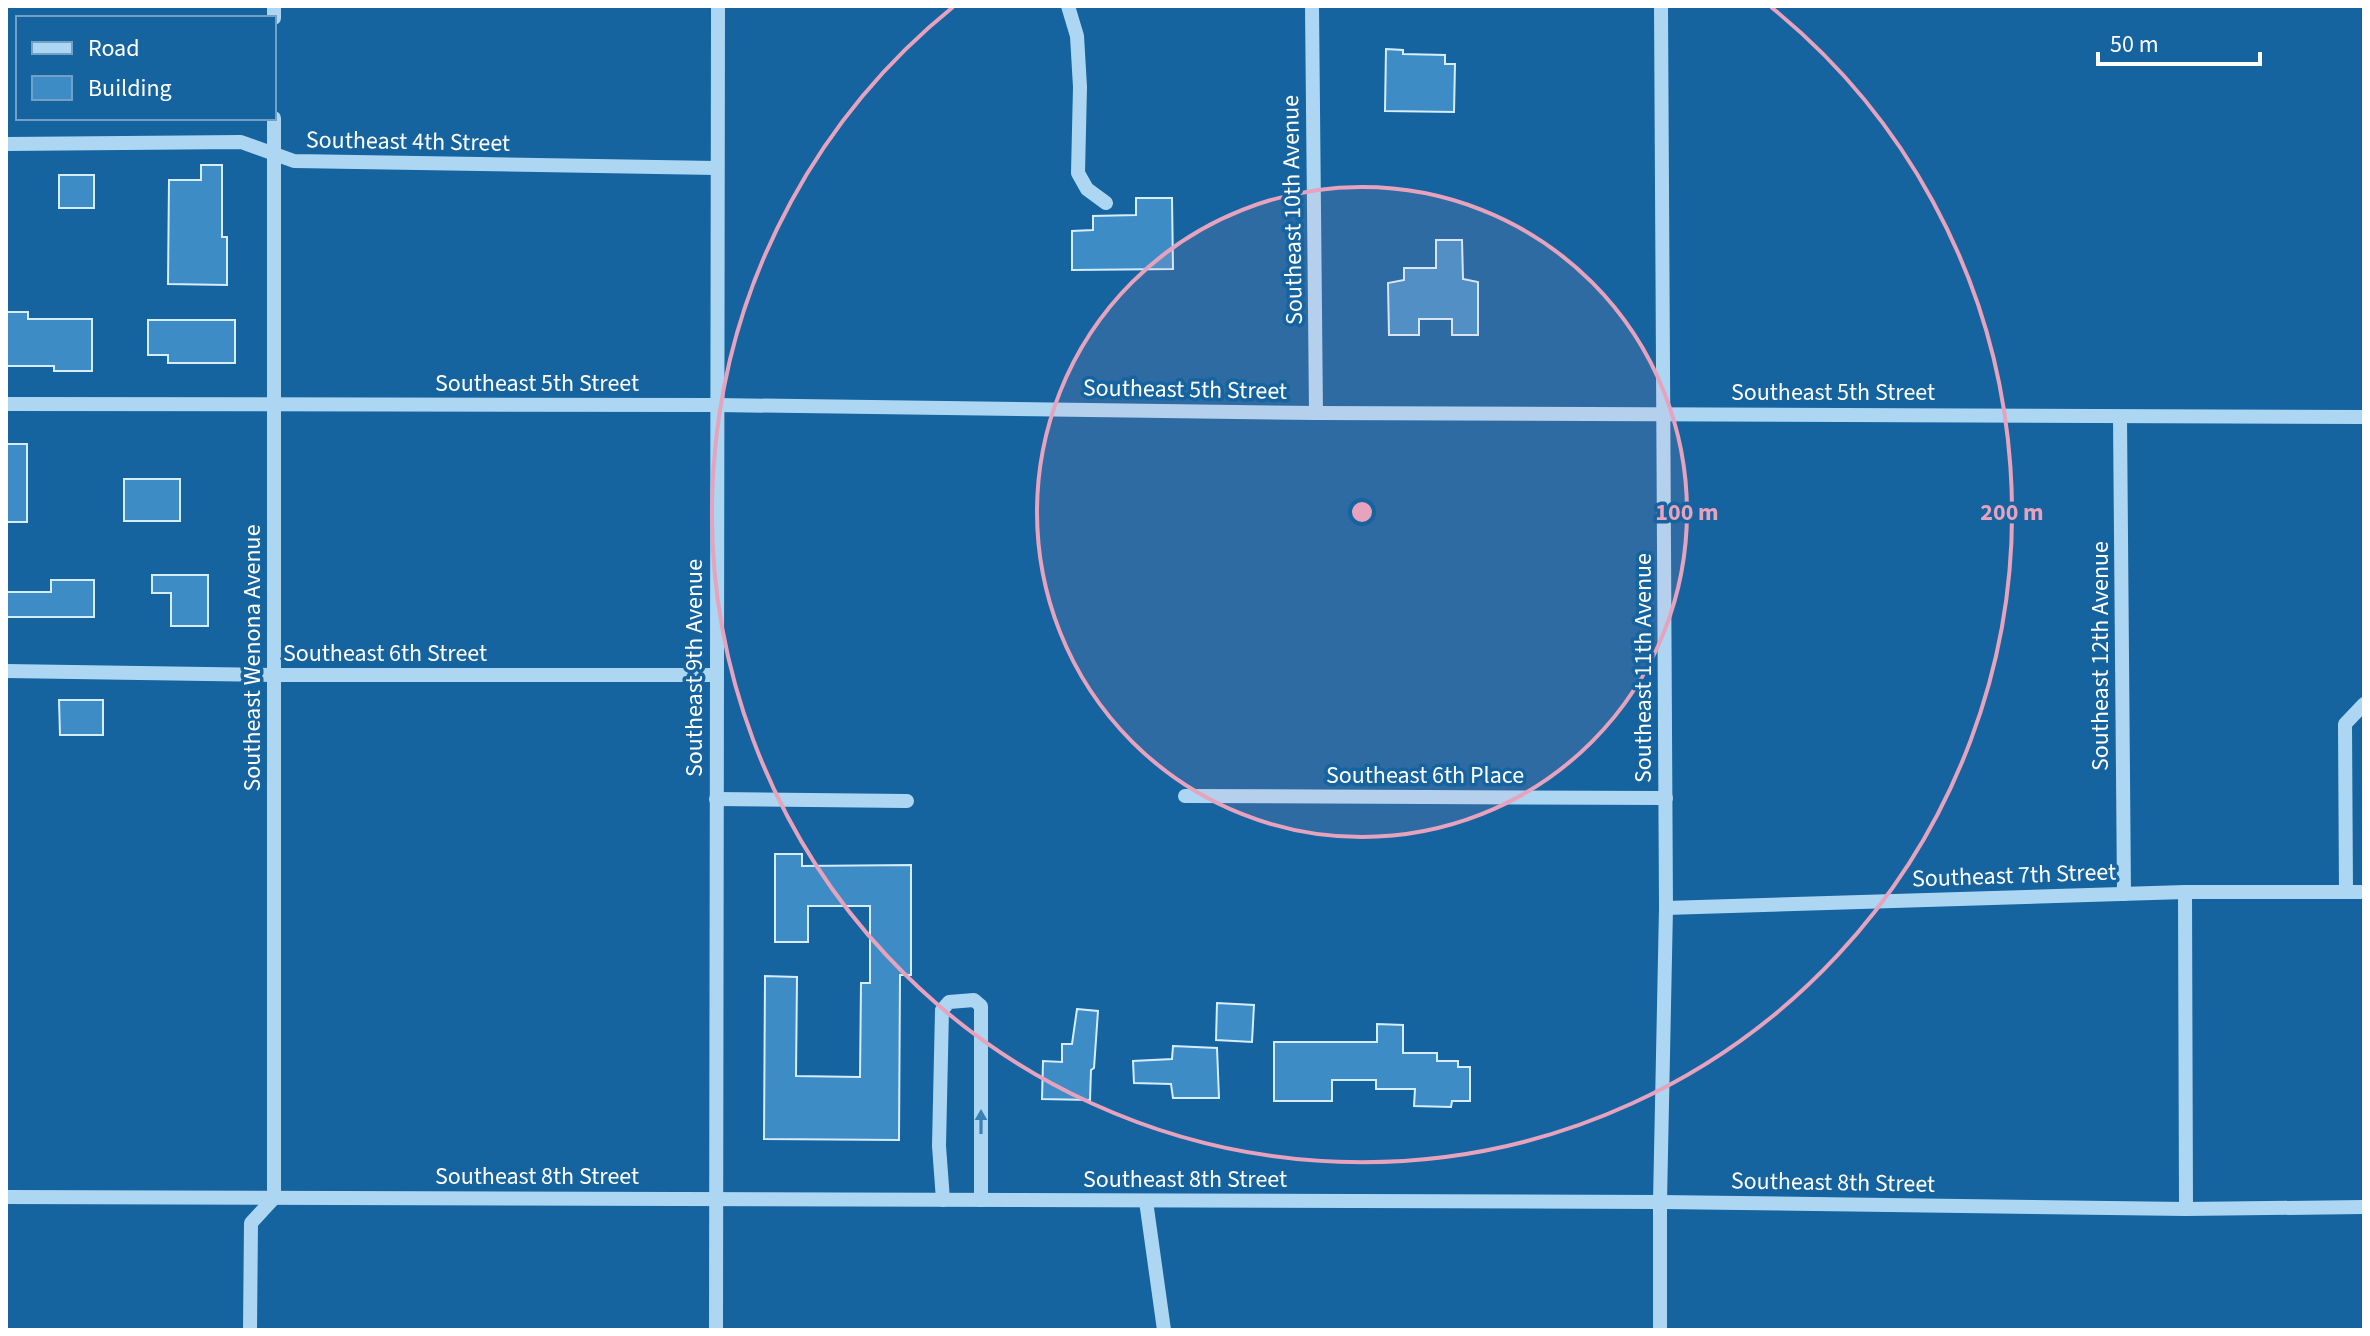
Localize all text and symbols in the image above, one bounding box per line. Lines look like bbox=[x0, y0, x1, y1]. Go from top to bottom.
legend bbox=[16, 16, 276, 120]
scale bar bbox=[2098, 16, 2260, 66]
text: 50 m bbox=[2110, 27, 2159, 62]
text: Road bbox=[88, 31, 140, 66]
text: Building bbox=[88, 71, 172, 106]
street label: Southeast 10th Avenue bbox=[1273, 95, 1312, 325]
street label: Southeast 4th Street bbox=[306, 122, 510, 161]
street label: Southeast 5th Street bbox=[435, 366, 639, 401]
street label: Southeast 5th Street bbox=[1083, 370, 1287, 409]
street label: Southeast 5th Street bbox=[1731, 375, 1935, 410]
text: 100 m bbox=[1655, 495, 1719, 530]
text: 200 m bbox=[1980, 495, 2044, 530]
centre of rings bbox=[1348, 498, 1376, 526]
street label: Southeast Wenona Avenue bbox=[235, 524, 270, 792]
street label: Southeast 12th Avenue bbox=[2083, 541, 2118, 771]
street label: Southeast 11th Avenue bbox=[1626, 553, 1661, 783]
street label: Southeast 9th Avenue bbox=[677, 559, 712, 777]
street label: Southeast 6th Street bbox=[283, 636, 487, 671]
street label: Southeast 6th Place bbox=[1326, 758, 1524, 793]
street label: Southeast 7th Street bbox=[1911, 854, 2117, 897]
one-way arrow bbox=[975, 1109, 987, 1134]
street label: Southeast 8th Street bbox=[435, 1159, 639, 1194]
street label: Southeast 8th Street bbox=[1083, 1162, 1287, 1197]
street label: Southeast 8th Street bbox=[1731, 1163, 1935, 1202]

